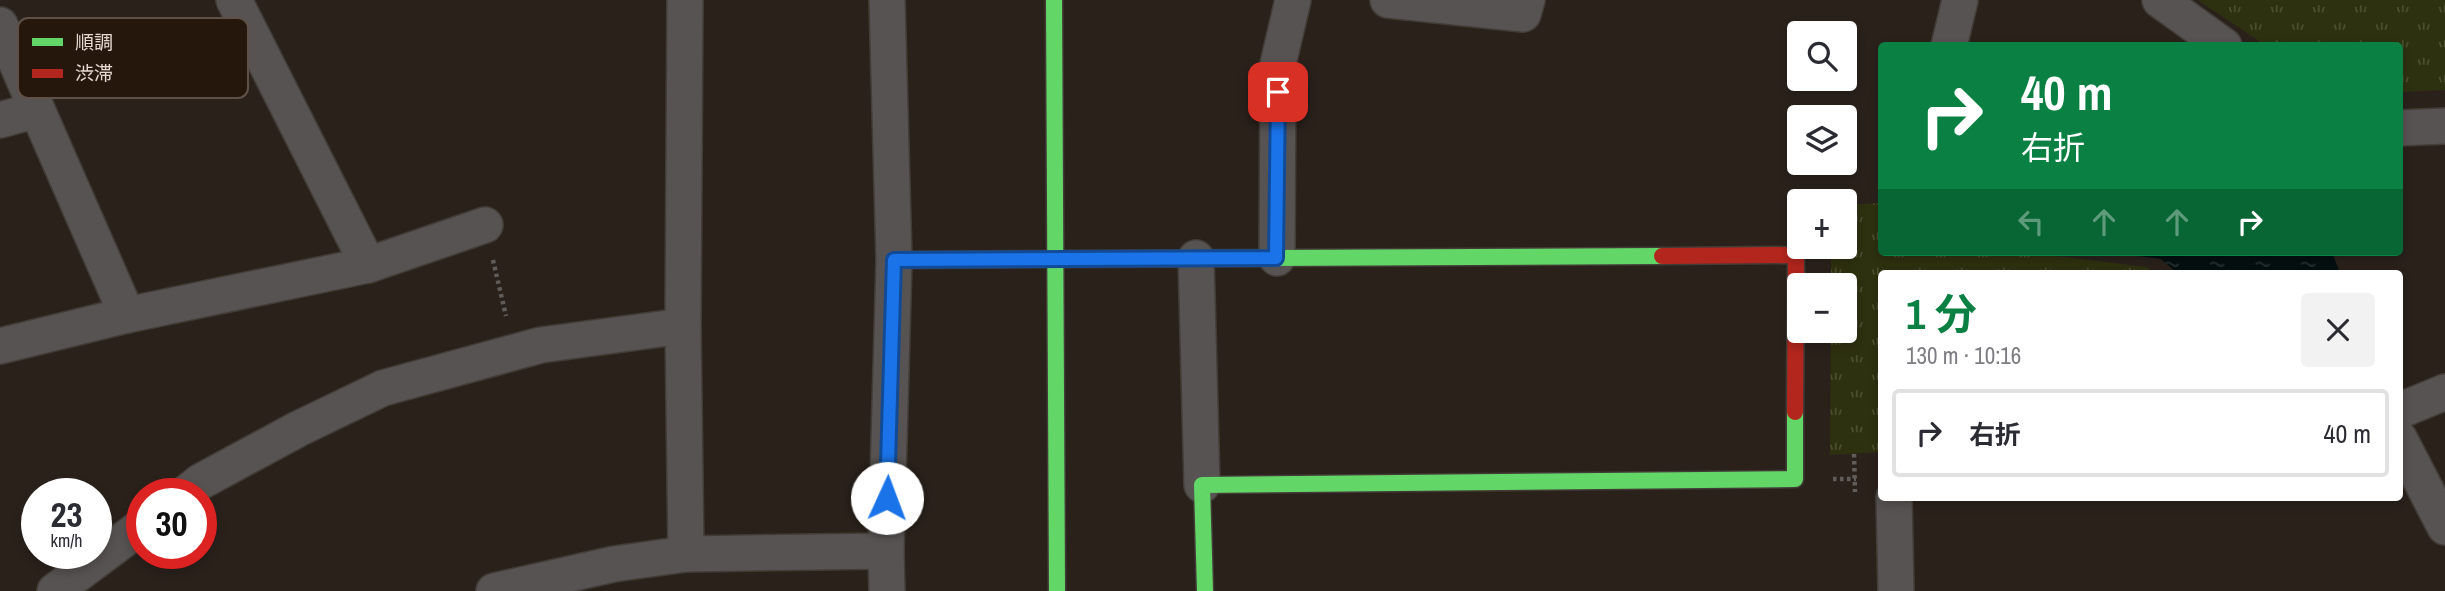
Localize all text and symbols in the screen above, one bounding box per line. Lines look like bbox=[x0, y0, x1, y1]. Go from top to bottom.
legend bbox=[18, 18, 248, 98]
map controls bbox=[1787, 21, 1857, 343]
button: search bbox=[1787, 21, 1857, 91]
text: 順調 bbox=[75, 29, 113, 55]
text: 40 m bbox=[2021, 59, 2113, 125]
text: 渋滞 bbox=[75, 60, 113, 86]
pin bbox=[1248, 62, 1308, 122]
icon: right bbox=[1906, 70, 1997, 161]
icon: arrive bbox=[1259, 73, 1297, 111]
button: layers bbox=[1787, 105, 1857, 175]
text: 右折 bbox=[2021, 126, 2085, 169]
button: + bbox=[1787, 189, 1857, 259]
icon: left bbox=[2012, 203, 2050, 241]
icon: ahead bbox=[2085, 203, 2123, 241]
icon: ahead bbox=[2158, 203, 2196, 241]
icon: right bbox=[2231, 203, 2269, 241]
button: − bbox=[1787, 273, 1857, 343]
text: 1 分 bbox=[1906, 286, 1977, 342]
button: close bbox=[2301, 293, 2375, 367]
text: 130 m · 10:16 bbox=[1906, 340, 2021, 371]
icon: right bbox=[1910, 414, 1948, 452]
text: 40 m bbox=[2324, 416, 2371, 451]
text: 右折 bbox=[1969, 417, 2021, 452]
position arrow bbox=[850, 461, 924, 535]
speed limit sign: 30 bbox=[126, 478, 217, 569]
text: 23 bbox=[51, 491, 82, 538]
text: km/h bbox=[51, 528, 83, 553]

